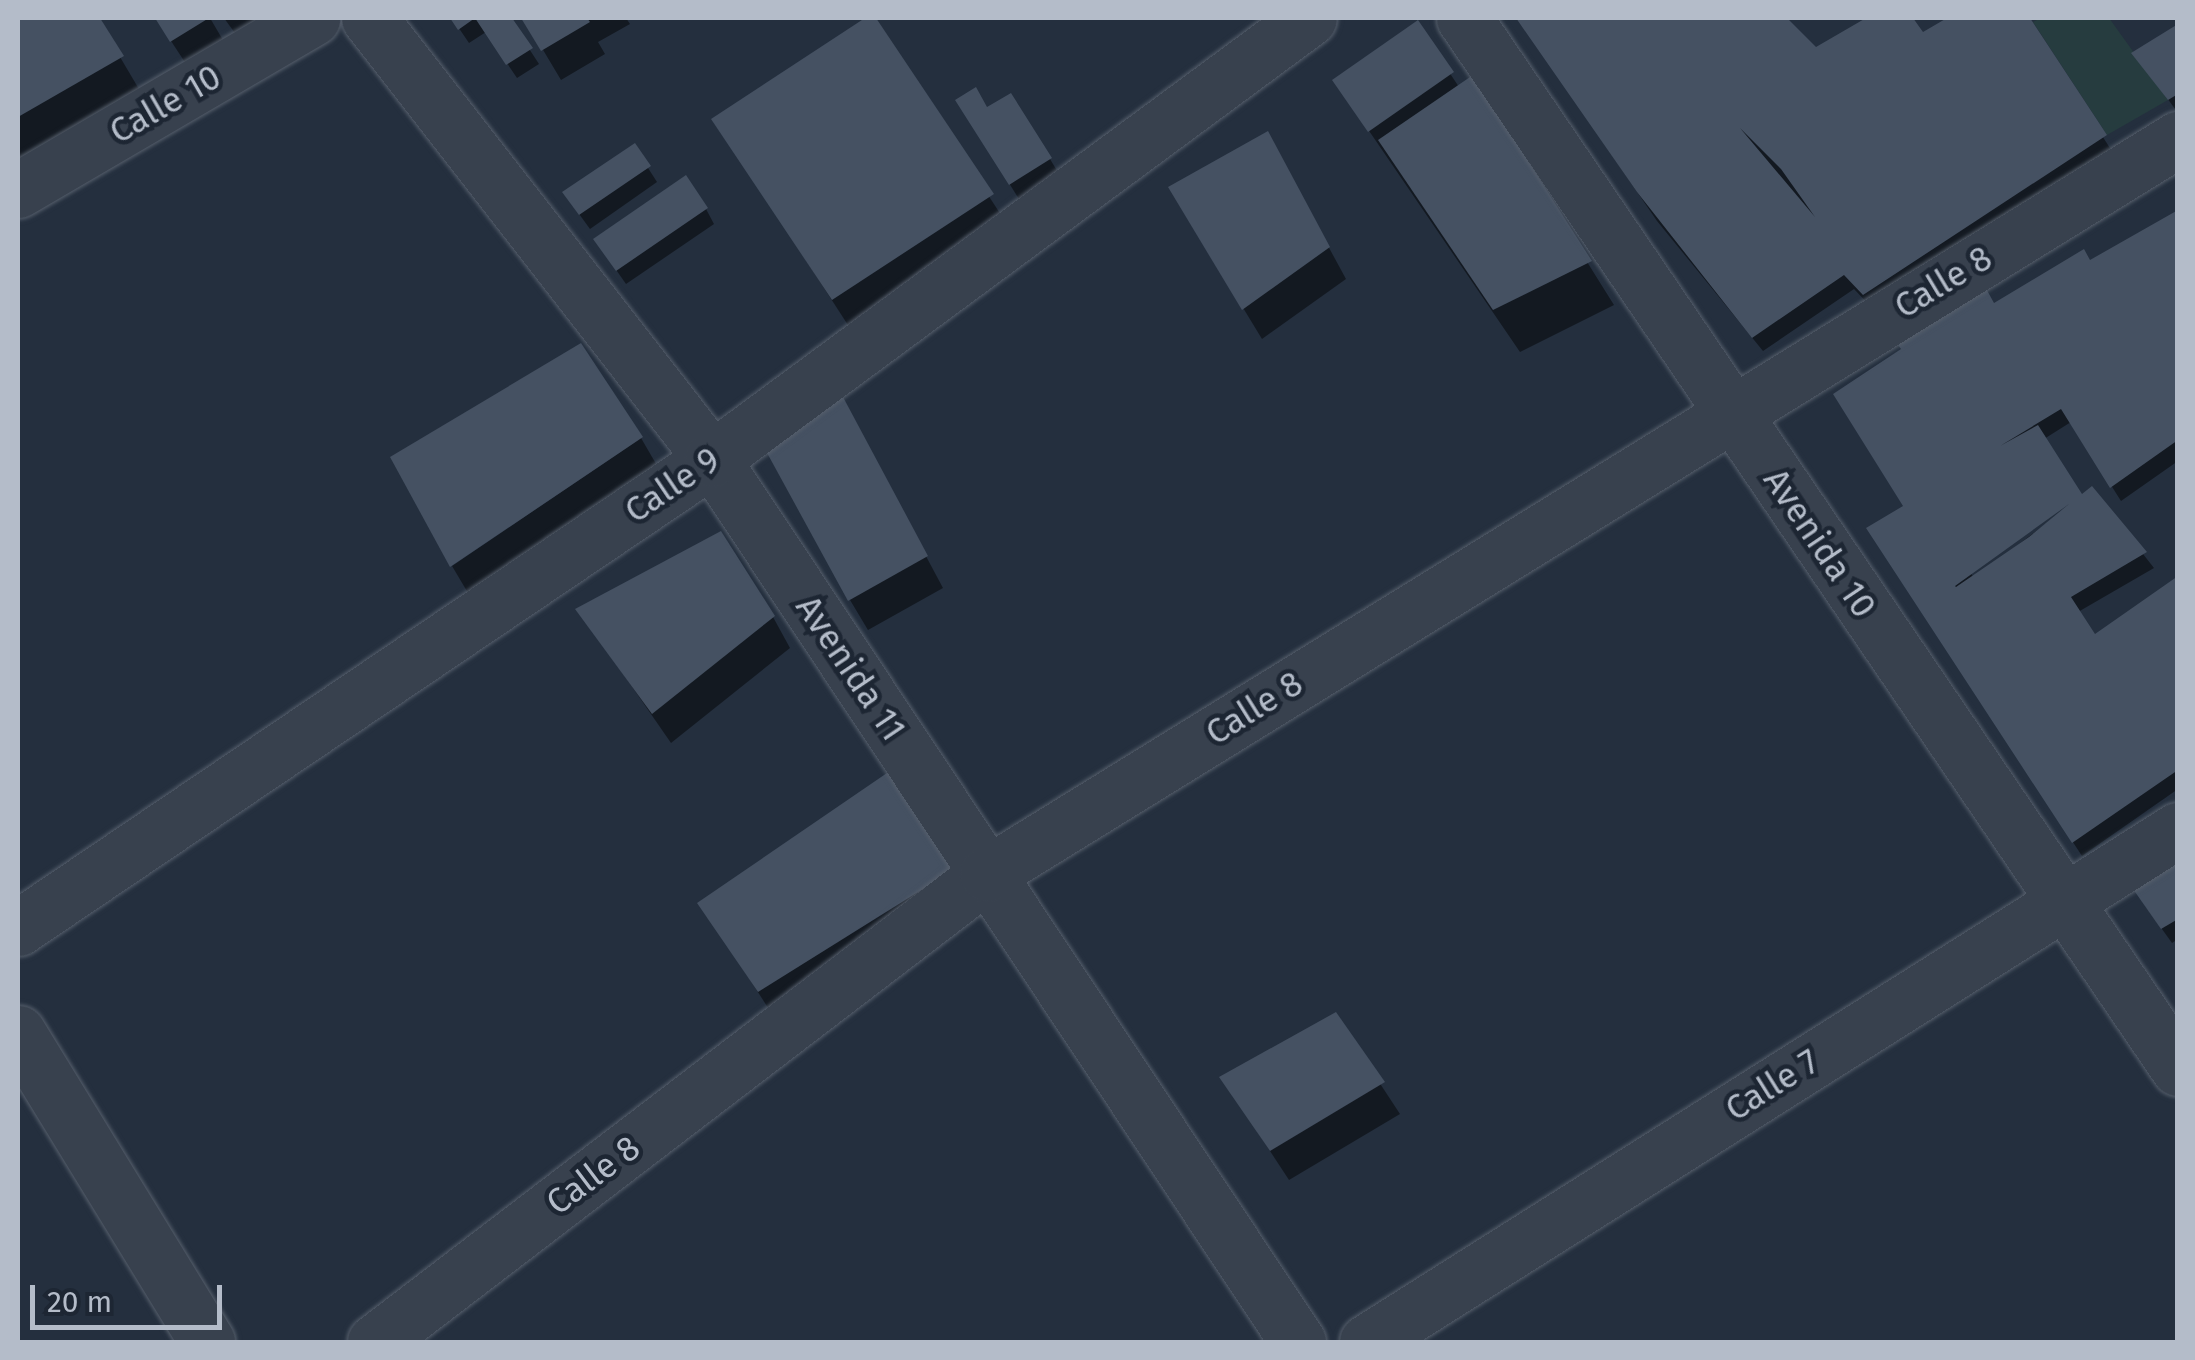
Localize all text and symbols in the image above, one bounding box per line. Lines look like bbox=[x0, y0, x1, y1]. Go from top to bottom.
street label: Calle 10 bbox=[102, 55, 228, 153]
street label: Calle 8 bbox=[1887, 237, 1999, 327]
street label: Calle 9 bbox=[617, 438, 727, 532]
street label: Avenida 10 bbox=[1755, 461, 1885, 625]
street label: Avenida 11 bbox=[787, 588, 915, 748]
street label: Calle 8 bbox=[1198, 662, 1310, 754]
street label: Calle 7 bbox=[1718, 1040, 1826, 1130]
street label: Calle 8 bbox=[538, 1126, 648, 1224]
scale bar bbox=[35, 1265, 228, 1327]
text: 20 m bbox=[47, 1284, 112, 1320]

